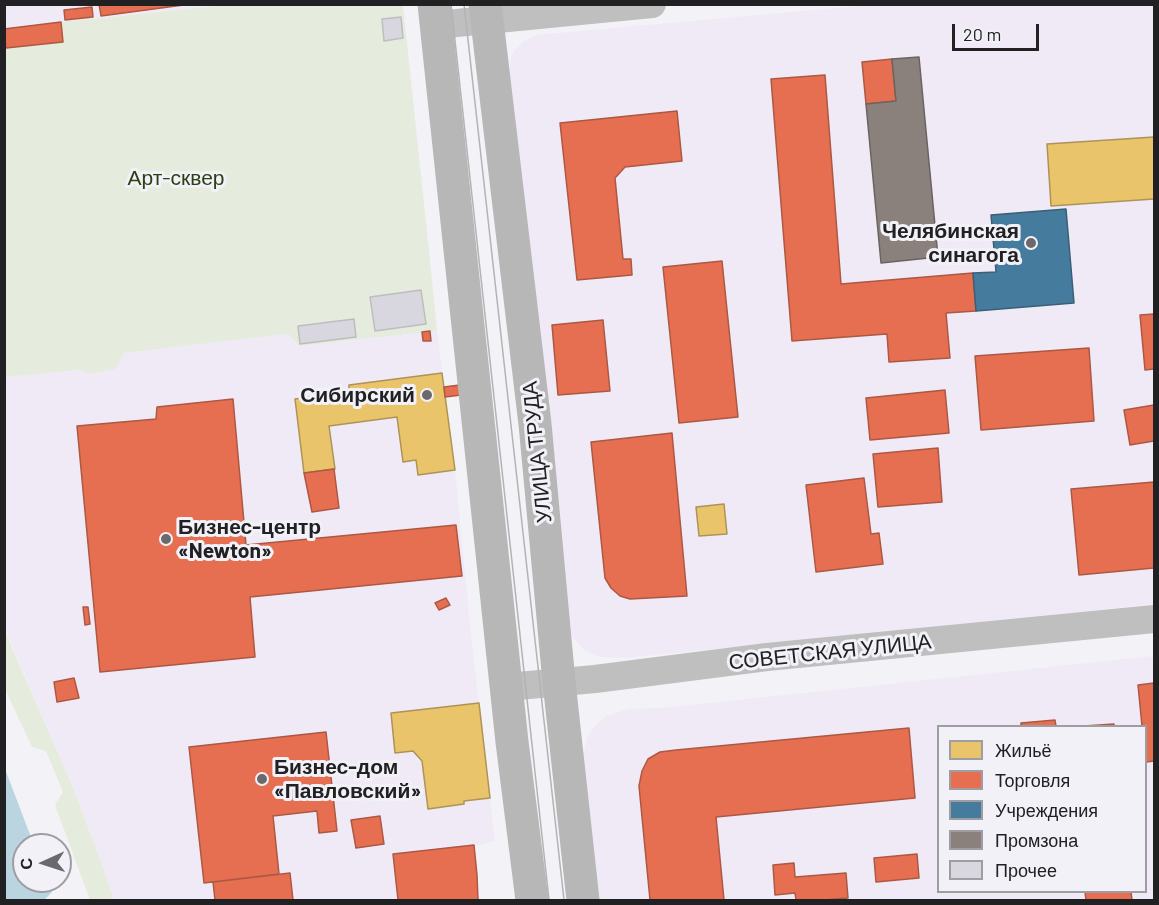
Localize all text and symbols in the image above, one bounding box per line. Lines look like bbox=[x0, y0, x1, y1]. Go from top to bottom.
scale bar bbox=[955, 12, 1042, 50]
text: 20 m bbox=[963, 23, 1001, 45]
park label: Арт-сквер bbox=[127, 165, 225, 191]
place label: Челябинская синагога bbox=[882, 218, 1019, 268]
marker: Челябинская синагога bbox=[1024, 236, 1038, 250]
street label: УЛИЦА ТРУДА bbox=[517, 380, 557, 524]
place label: Сибирский bbox=[300, 382, 415, 408]
marker: Сибирский bbox=[420, 388, 434, 402]
place label: Бизнес-центр «Newton» bbox=[178, 514, 321, 564]
marker: Бизнес-центр «Newton» bbox=[159, 532, 173, 546]
street label: СОВЕТСКАЯ УЛИЦА bbox=[727, 629, 933, 675]
legend bbox=[937, 725, 1147, 893]
text: Жильё bbox=[995, 739, 1052, 761]
place label: Бизнес-дом «Павловский» bbox=[274, 754, 421, 804]
text: Торговля bbox=[995, 769, 1070, 791]
marker: Бизнес-дом «Павловский» bbox=[255, 772, 269, 786]
text: Учреждения bbox=[995, 799, 1098, 821]
text: Промзона bbox=[995, 829, 1078, 851]
north arrow bbox=[12, 833, 72, 893]
text: С bbox=[16, 858, 35, 870]
text: Прочее bbox=[995, 859, 1057, 881]

